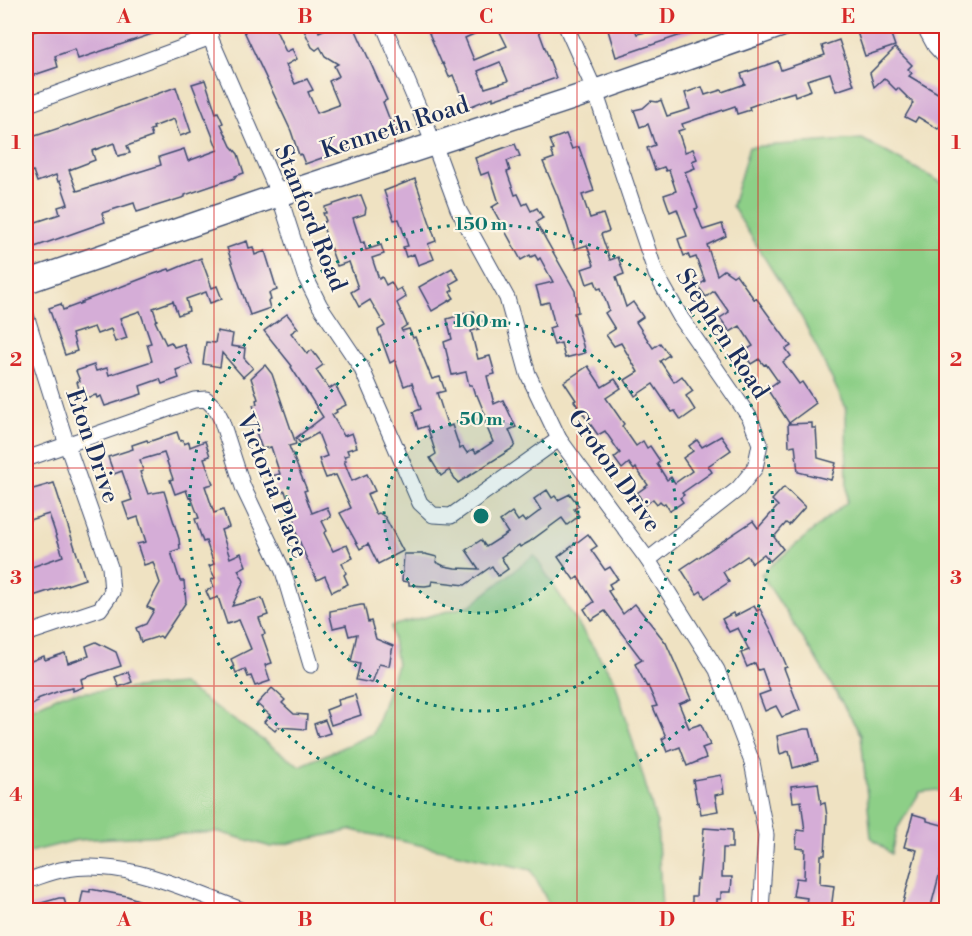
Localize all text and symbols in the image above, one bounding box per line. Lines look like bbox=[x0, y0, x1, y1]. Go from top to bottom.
text: A bbox=[116, 5, 132, 30]
text: B bbox=[297, 5, 313, 30]
text: C bbox=[479, 5, 493, 30]
text: D bbox=[659, 5, 675, 30]
text: E bbox=[841, 5, 855, 30]
street label: Kenneth Road bbox=[317, 90, 473, 166]
text: 1 bbox=[11, 131, 21, 156]
text: 1 bbox=[951, 131, 961, 156]
street label: Stanford Road bbox=[267, 140, 353, 296]
text: 150 m bbox=[455, 213, 508, 236]
street label: Stephen Road bbox=[669, 263, 775, 405]
text: 100 m bbox=[454, 310, 508, 333]
text: 2 bbox=[10, 348, 22, 373]
text: 2 bbox=[950, 348, 962, 373]
street label: Eton Drive bbox=[59, 385, 125, 507]
street label: Groton Drive bbox=[561, 404, 667, 538]
street label: Victoria Place bbox=[229, 408, 315, 563]
text: 50 m bbox=[459, 408, 503, 431]
centre of rings bbox=[471, 506, 491, 526]
text: 3 bbox=[10, 566, 22, 591]
text: 3 bbox=[950, 566, 962, 591]
text: 4 bbox=[9, 783, 23, 808]
text: 4 bbox=[949, 783, 963, 808]
text: A bbox=[116, 908, 132, 933]
text: B bbox=[297, 908, 313, 933]
text: C bbox=[479, 908, 493, 933]
text: D bbox=[659, 908, 675, 933]
text: E bbox=[841, 908, 855, 933]

